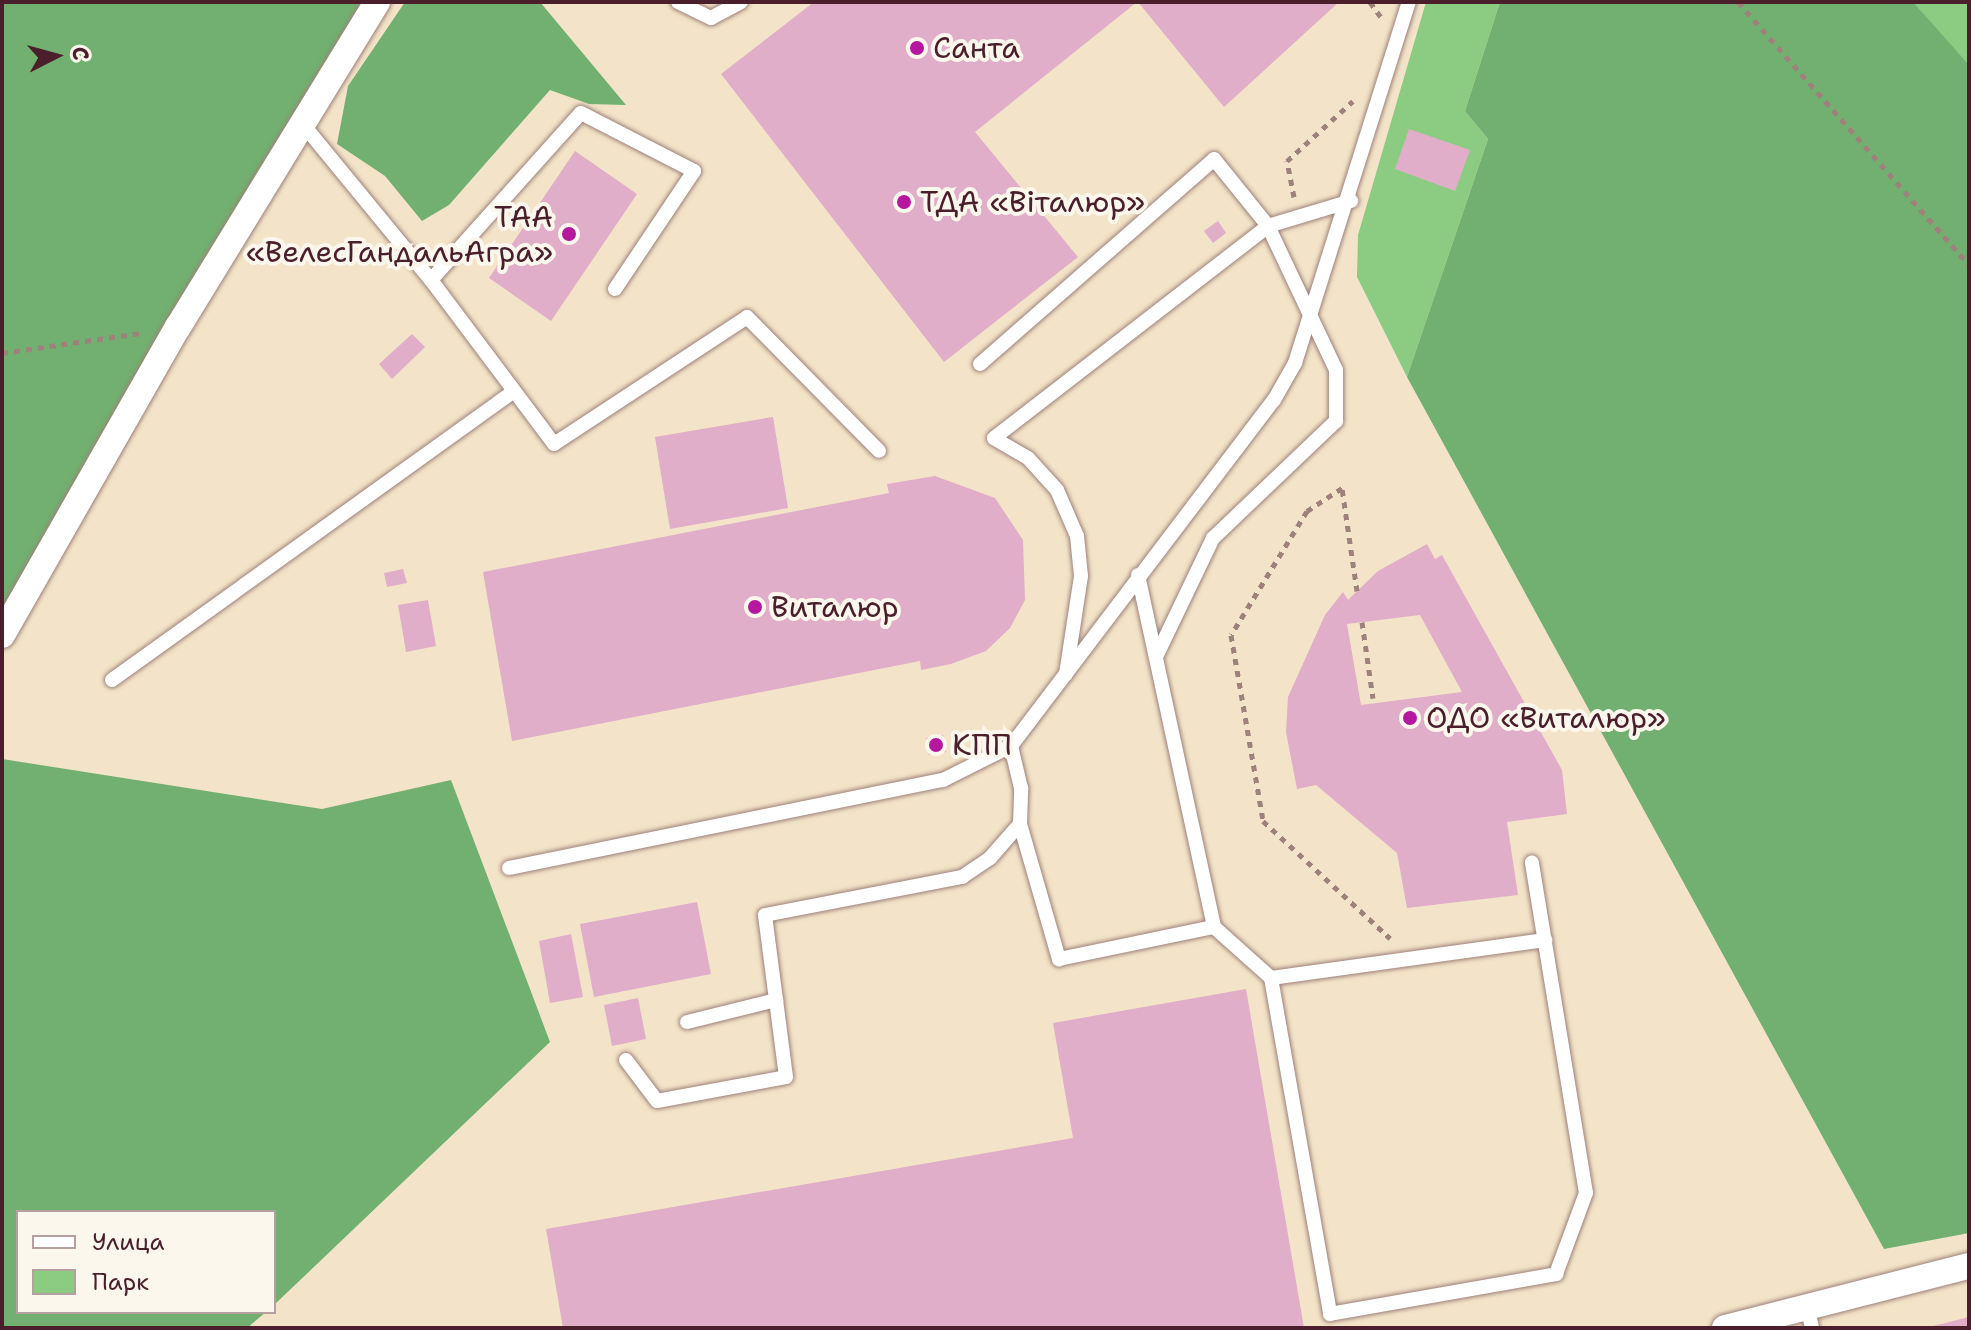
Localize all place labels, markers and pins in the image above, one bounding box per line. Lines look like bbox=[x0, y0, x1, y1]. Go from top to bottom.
place label: Санта bbox=[933, 30, 1020, 66]
marker: Санта bbox=[908, 39, 926, 57]
place label: ТДА «Віталюр» bbox=[920, 184, 1145, 220]
marker: ТДА «Віталюр» bbox=[895, 193, 913, 211]
place label: ТАА «ВелесГандальАгра» bbox=[246, 199, 553, 270]
marker: ТАА «ВелесГандальАгра» bbox=[560, 225, 578, 243]
place label: Виталюр bbox=[771, 589, 899, 625]
marker: Виталюр bbox=[746, 598, 764, 616]
place label: ОДО «Виталюр» bbox=[1426, 700, 1666, 736]
marker: ОДО «Виталюр» bbox=[1401, 709, 1419, 727]
place label: КПП bbox=[952, 727, 1012, 763]
marker: КПП bbox=[927, 736, 945, 754]

